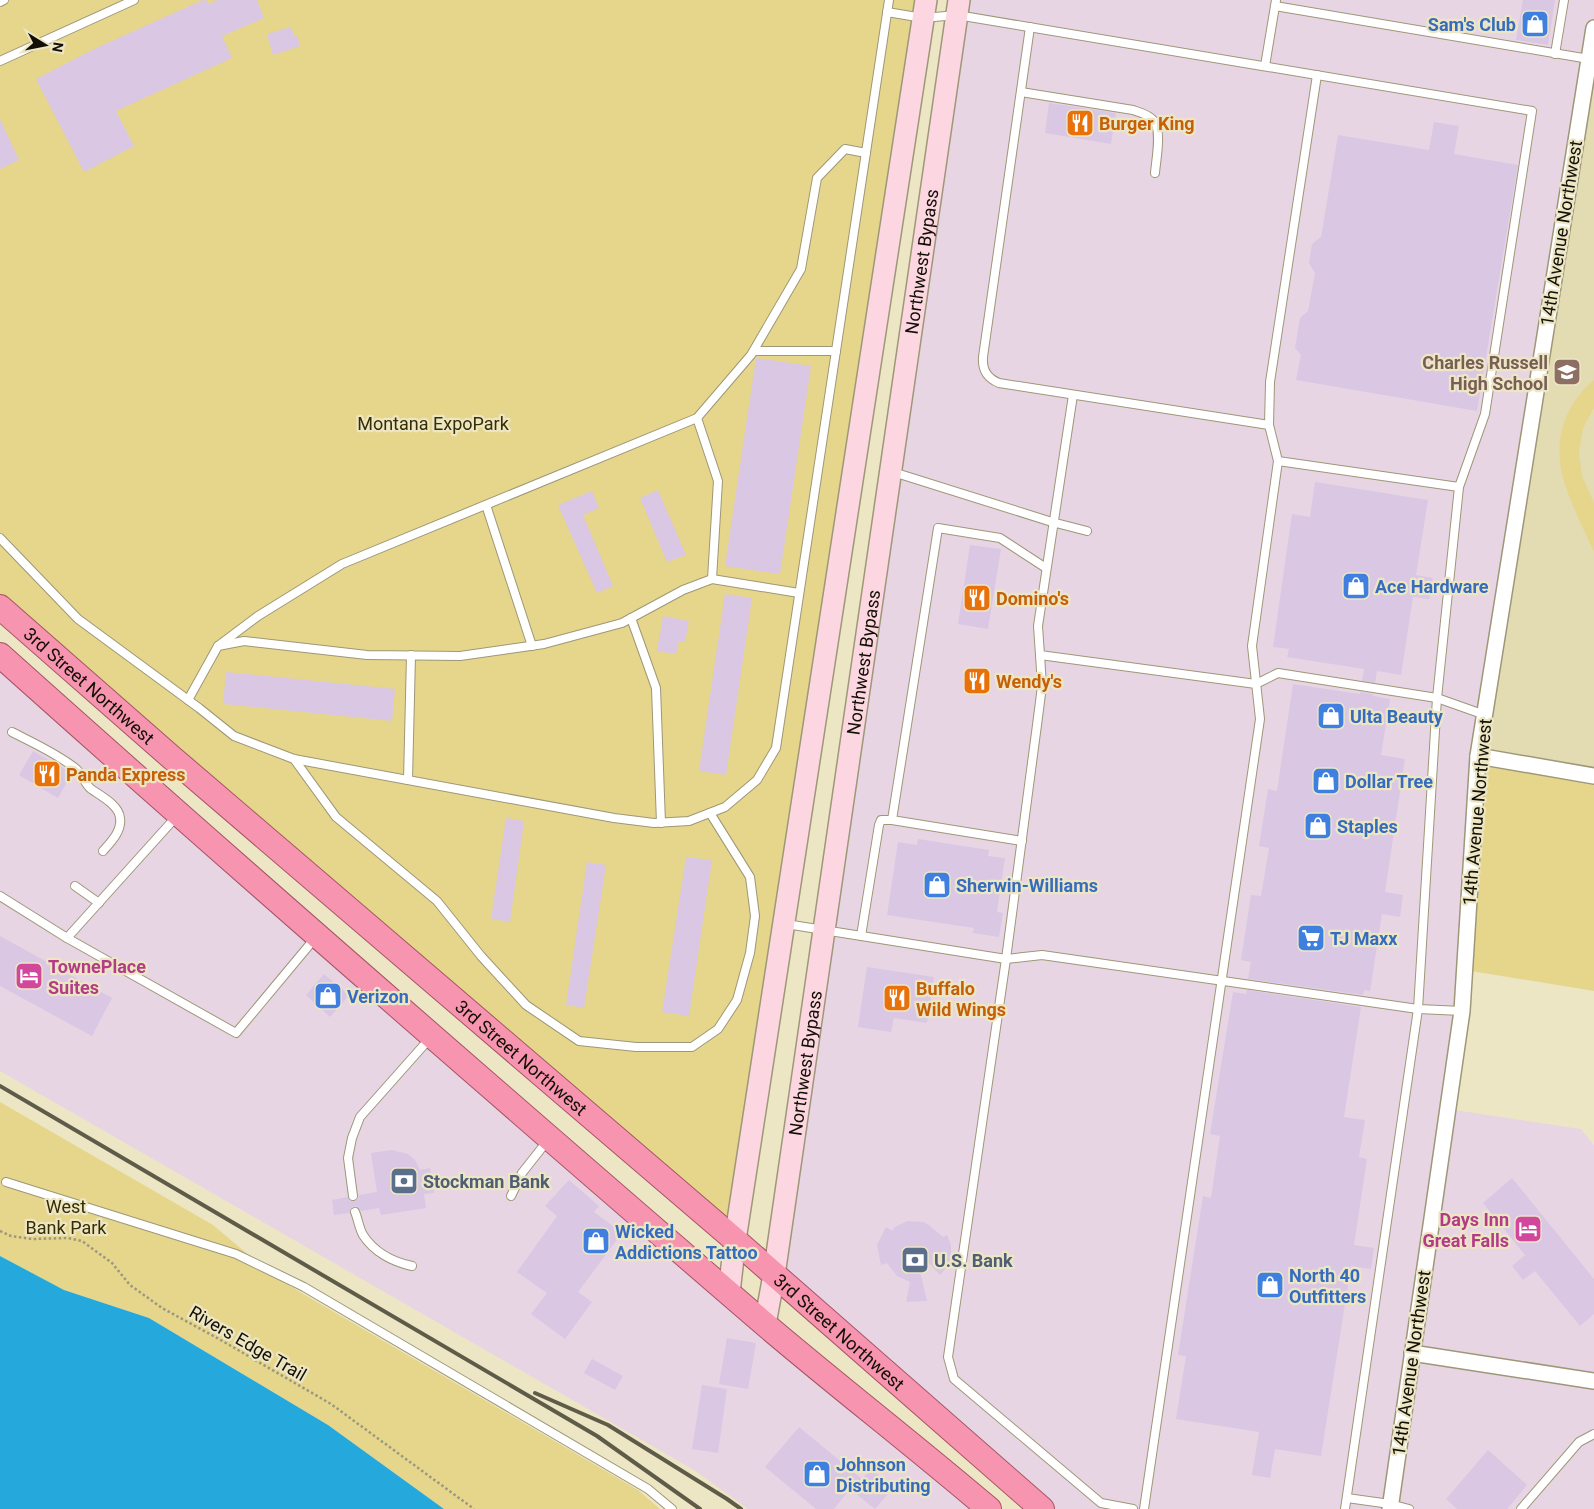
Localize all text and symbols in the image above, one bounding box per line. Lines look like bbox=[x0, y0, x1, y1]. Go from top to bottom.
shop icon: Sam's Club bbox=[1520, 9, 1550, 39]
place label: Sam's Club bbox=[1428, 14, 1516, 35]
north arrow bbox=[20, 20, 70, 70]
text: N bbox=[49, 41, 67, 54]
restaurant icon: Burger King bbox=[1065, 108, 1095, 138]
place label: Burger King bbox=[1099, 113, 1195, 134]
street label: 14th Avenue Northwest bbox=[1536, 139, 1586, 327]
street label: Northwest Bypass bbox=[900, 187, 942, 335]
place label: Charles Russell High School bbox=[1422, 352, 1548, 394]
school or university icon: Charles Russell High School bbox=[1552, 357, 1582, 387]
park label: Montana ExpoPark bbox=[357, 413, 510, 434]
shop icon: Ace Hardware bbox=[1341, 571, 1371, 601]
place label: Ace Hardware bbox=[1375, 576, 1489, 597]
restaurant icon: Domino's bbox=[962, 583, 992, 613]
street label: Northwest Bypass bbox=[842, 588, 884, 736]
place label: Domino's bbox=[996, 588, 1069, 609]
street label: 3rd Street Northwest bbox=[20, 623, 159, 748]
restaurant icon: Wendy's bbox=[962, 666, 992, 696]
place label: Wendy's bbox=[996, 671, 1062, 692]
shop icon: Ulta Beauty bbox=[1316, 701, 1346, 731]
place label: Ulta Beauty bbox=[1350, 706, 1444, 727]
street label: 14th Avenue Northwest bbox=[1458, 718, 1496, 906]
restaurant icon: Panda Express bbox=[32, 759, 62, 789]
place label: Panda Express bbox=[66, 764, 186, 785]
shop icon: Dollar Tree bbox=[1311, 766, 1341, 796]
place label: Dollar Tree bbox=[1345, 771, 1433, 792]
shop icon: Staples bbox=[1303, 811, 1333, 841]
place label: Staples bbox=[1337, 816, 1398, 837]
shop icon: Sherwin-Williams bbox=[922, 870, 952, 900]
place label: Sherwin-Williams bbox=[956, 875, 1098, 896]
supermarket icon: TJ Maxx bbox=[1296, 923, 1326, 953]
place label: TJ Maxx bbox=[1330, 928, 1398, 949]
place label: TownePlace Suites bbox=[48, 956, 146, 998]
hotel icon: TownePlace Suites bbox=[14, 961, 44, 991]
place label: Buffalo Wild Wings bbox=[916, 978, 1006, 1020]
shop icon: Verizon bbox=[313, 981, 343, 1011]
restaurant icon: Buffalo Wild Wings bbox=[882, 983, 912, 1013]
place label: Verizon bbox=[347, 986, 409, 1007]
street label: Northwest Bypass bbox=[784, 989, 826, 1137]
street label: 3rd Street Northwest bbox=[452, 995, 592, 1119]
bank icon: Stockman Bank bbox=[389, 1166, 419, 1196]
place label: Stockman Bank bbox=[423, 1171, 550, 1192]
park label: West Bank Park bbox=[26, 1196, 107, 1238]
place label: Days Inn Great Falls bbox=[1422, 1209, 1509, 1251]
hotel icon: Days Inn Great Falls bbox=[1513, 1214, 1543, 1244]
place label: Wicked Addictions Tattoo bbox=[615, 1221, 758, 1263]
shop icon: Wicked Addictions Tattoo bbox=[581, 1226, 611, 1256]
bank icon: U.S. Bank bbox=[900, 1245, 930, 1275]
place label: U.S. Bank bbox=[934, 1250, 1013, 1271]
place label: North 40 Outfitters bbox=[1289, 1265, 1366, 1307]
street label: 3rd Street Northwest bbox=[770, 1269, 909, 1394]
street label: 14th Avenue Northwest bbox=[1388, 1269, 1434, 1457]
shop icon: North 40 Outfitters bbox=[1255, 1270, 1285, 1300]
street label: Rivers Edge Trail bbox=[186, 1301, 310, 1385]
place label: Johnson Distributing bbox=[836, 1454, 931, 1496]
shop icon: Johnson Distributing bbox=[802, 1459, 832, 1489]

